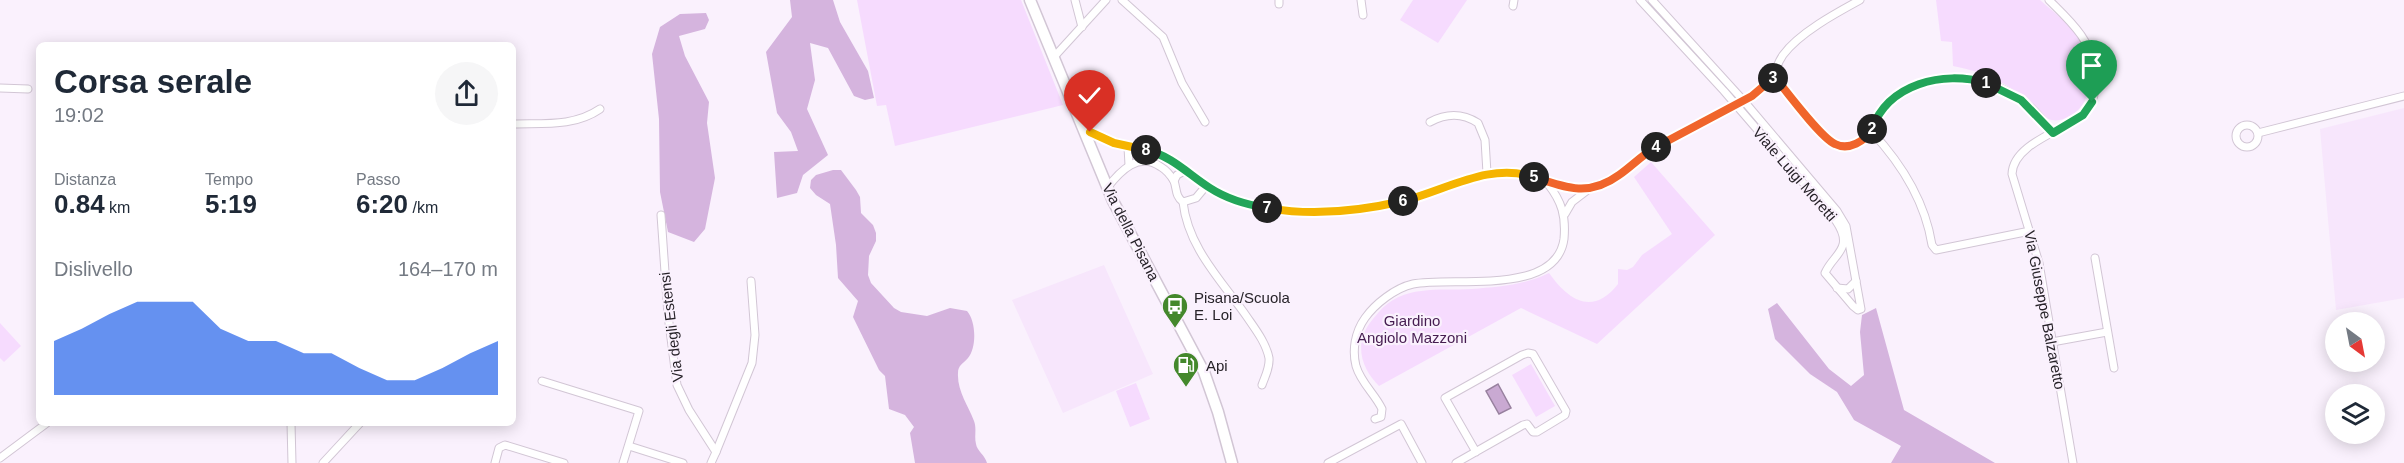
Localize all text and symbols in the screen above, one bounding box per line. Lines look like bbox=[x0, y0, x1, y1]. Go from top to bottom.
pin bbox=[2066, 40, 2117, 102]
icon: arrive bbox=[2075, 49, 2108, 82]
button: share bbox=[435, 62, 498, 125]
text: Corsa serale bbox=[54, 63, 252, 100]
pin: 3 bbox=[1758, 63, 1788, 93]
pin: 1 bbox=[1971, 68, 2001, 98]
text: 3 bbox=[1769, 69, 1777, 86]
pin bbox=[1064, 70, 1115, 132]
text: 1 bbox=[1982, 74, 1990, 91]
icon: check bbox=[1073, 79, 1106, 112]
text: 19:02 bbox=[54, 104, 104, 126]
pin: 2 bbox=[1857, 114, 1887, 144]
text: 2 bbox=[1868, 120, 1876, 137]
street label: Viale Luigi Moretti bbox=[1750, 124, 1840, 224]
pin: 4 bbox=[1641, 132, 1671, 162]
pin: 8 bbox=[1131, 135, 1161, 165]
text: 4 bbox=[1652, 138, 1660, 155]
text: 8 bbox=[1142, 141, 1150, 158]
pin: 5 bbox=[1519, 162, 1549, 192]
text: 5 bbox=[1530, 168, 1538, 185]
text: Distanza bbox=[54, 171, 116, 188]
text: Tempo bbox=[205, 171, 253, 188]
text: Passo bbox=[356, 171, 400, 188]
street label: Via della Pisana bbox=[1099, 180, 1163, 284]
pin: 6 bbox=[1388, 186, 1418, 216]
text: 0.84 bbox=[54, 189, 105, 219]
text: 5:19 bbox=[205, 189, 257, 219]
text: 6:20 bbox=[356, 189, 408, 219]
text: 6 bbox=[1399, 192, 1407, 209]
pin: 7 bbox=[1252, 193, 1282, 223]
text: km bbox=[105, 199, 130, 216]
text: /km bbox=[408, 199, 438, 216]
text: 7 bbox=[1263, 199, 1271, 216]
street label: Via Giuseppe Balzaretto bbox=[2021, 229, 2069, 391]
text: Dislivello bbox=[54, 258, 133, 280]
text: 164–170 m bbox=[398, 258, 498, 280]
street label: Via degli Estensi bbox=[656, 271, 686, 383]
place label: Pisana/Scuola E. Loi bbox=[1194, 289, 1291, 323]
bus stop icon: Pisana/Scuola E. Loi bbox=[1160, 291, 1190, 329]
park label: Giardino Angiolo Mazzoni bbox=[1357, 312, 1467, 346]
north arrow bbox=[2325, 312, 2385, 372]
map controls bbox=[2325, 312, 2385, 444]
fuel station icon: Api bbox=[1171, 350, 1201, 388]
place label: Api bbox=[1206, 357, 1228, 374]
button: layers bbox=[2325, 384, 2385, 444]

